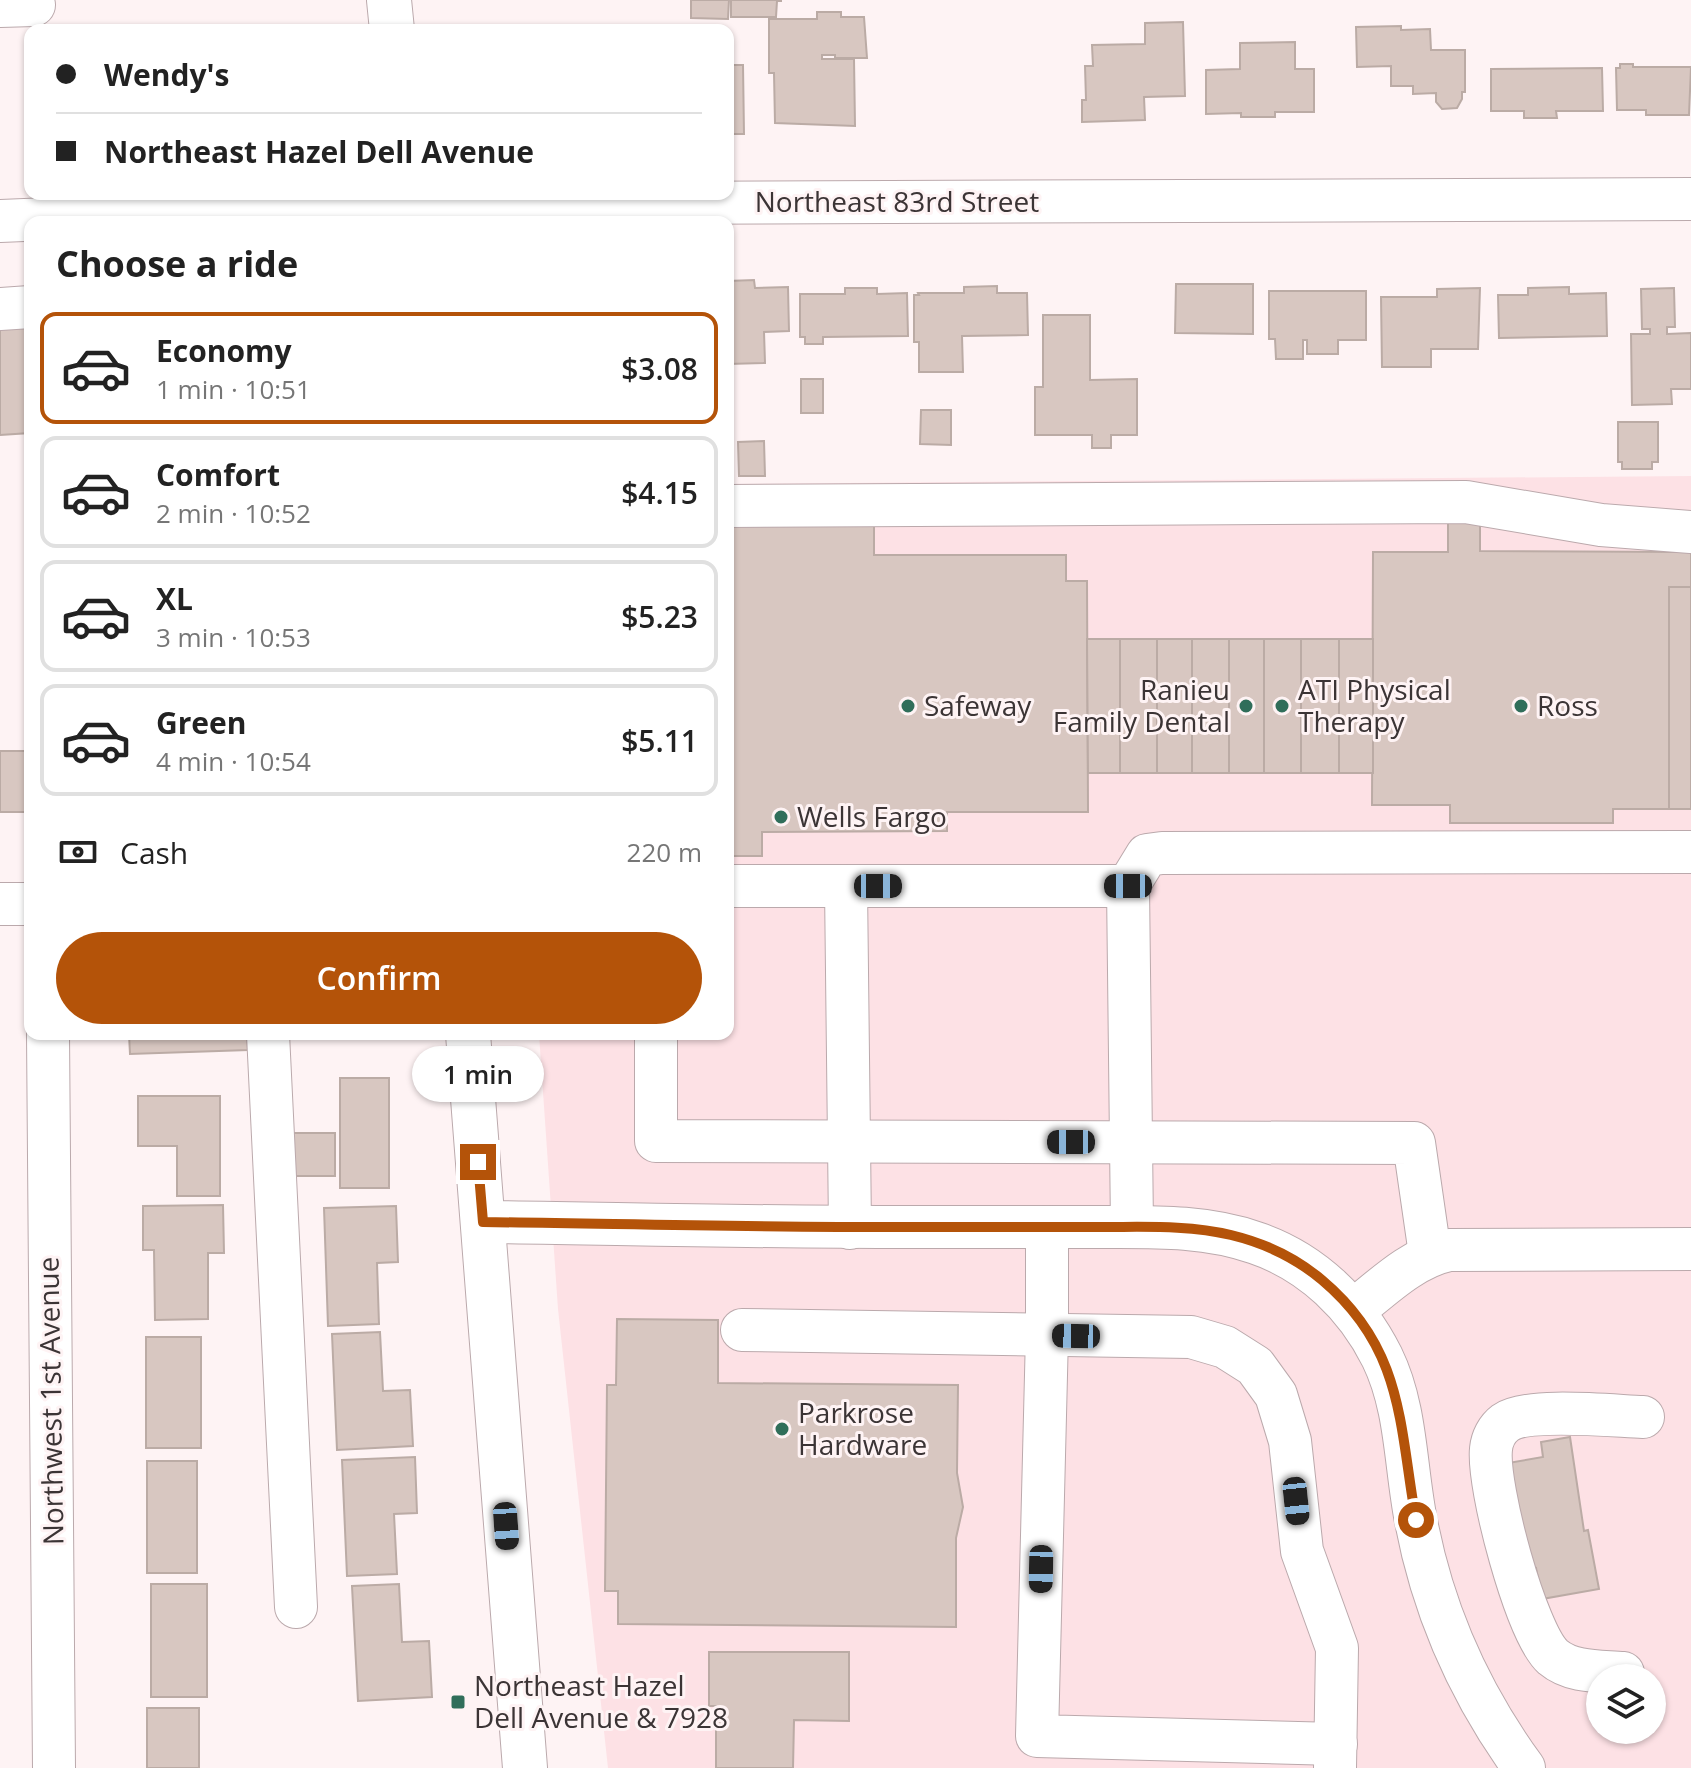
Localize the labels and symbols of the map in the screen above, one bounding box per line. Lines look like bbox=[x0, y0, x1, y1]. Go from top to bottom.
street label: Northeast 83rd Street bbox=[755, 182, 1039, 220]
place label: Ranieu Family Dental bbox=[1053, 670, 1230, 740]
place label: ATI Physical Therapy bbox=[1298, 670, 1451, 740]
place label: Safeway bbox=[924, 686, 1032, 724]
place label: Ross bbox=[1537, 686, 1598, 724]
marker: Safeway bbox=[899, 697, 917, 715]
marker: Ranieu Family Dental bbox=[1237, 697, 1255, 715]
marker: ATI Physical Therapy bbox=[1273, 697, 1291, 715]
marker: Ross bbox=[1512, 697, 1530, 715]
place label: Wells Fargo bbox=[797, 797, 947, 835]
marker: Wells Fargo bbox=[772, 808, 790, 826]
car bbox=[854, 874, 902, 898]
car bbox=[1104, 874, 1152, 898]
callout: 1 min bbox=[412, 1046, 544, 1102]
car bbox=[1047, 1130, 1095, 1154]
route end bbox=[460, 1144, 496, 1180]
street label: Northwest 1st Avenue bbox=[28, 1256, 72, 1546]
car bbox=[1052, 1324, 1100, 1348]
place label: Parkrose Hardware bbox=[798, 1393, 927, 1463]
marker: Parkrose Hardware bbox=[773, 1420, 791, 1438]
car bbox=[1282, 1476, 1310, 1526]
car bbox=[492, 1501, 520, 1551]
route start bbox=[1398, 1502, 1434, 1538]
car bbox=[1029, 1545, 1053, 1593]
place label: Northeast Hazel Dell Avenue & 7928 bbox=[474, 1666, 728, 1736]
marker: Northeast Hazel Dell Avenue & 7928 bbox=[449, 1693, 467, 1711]

